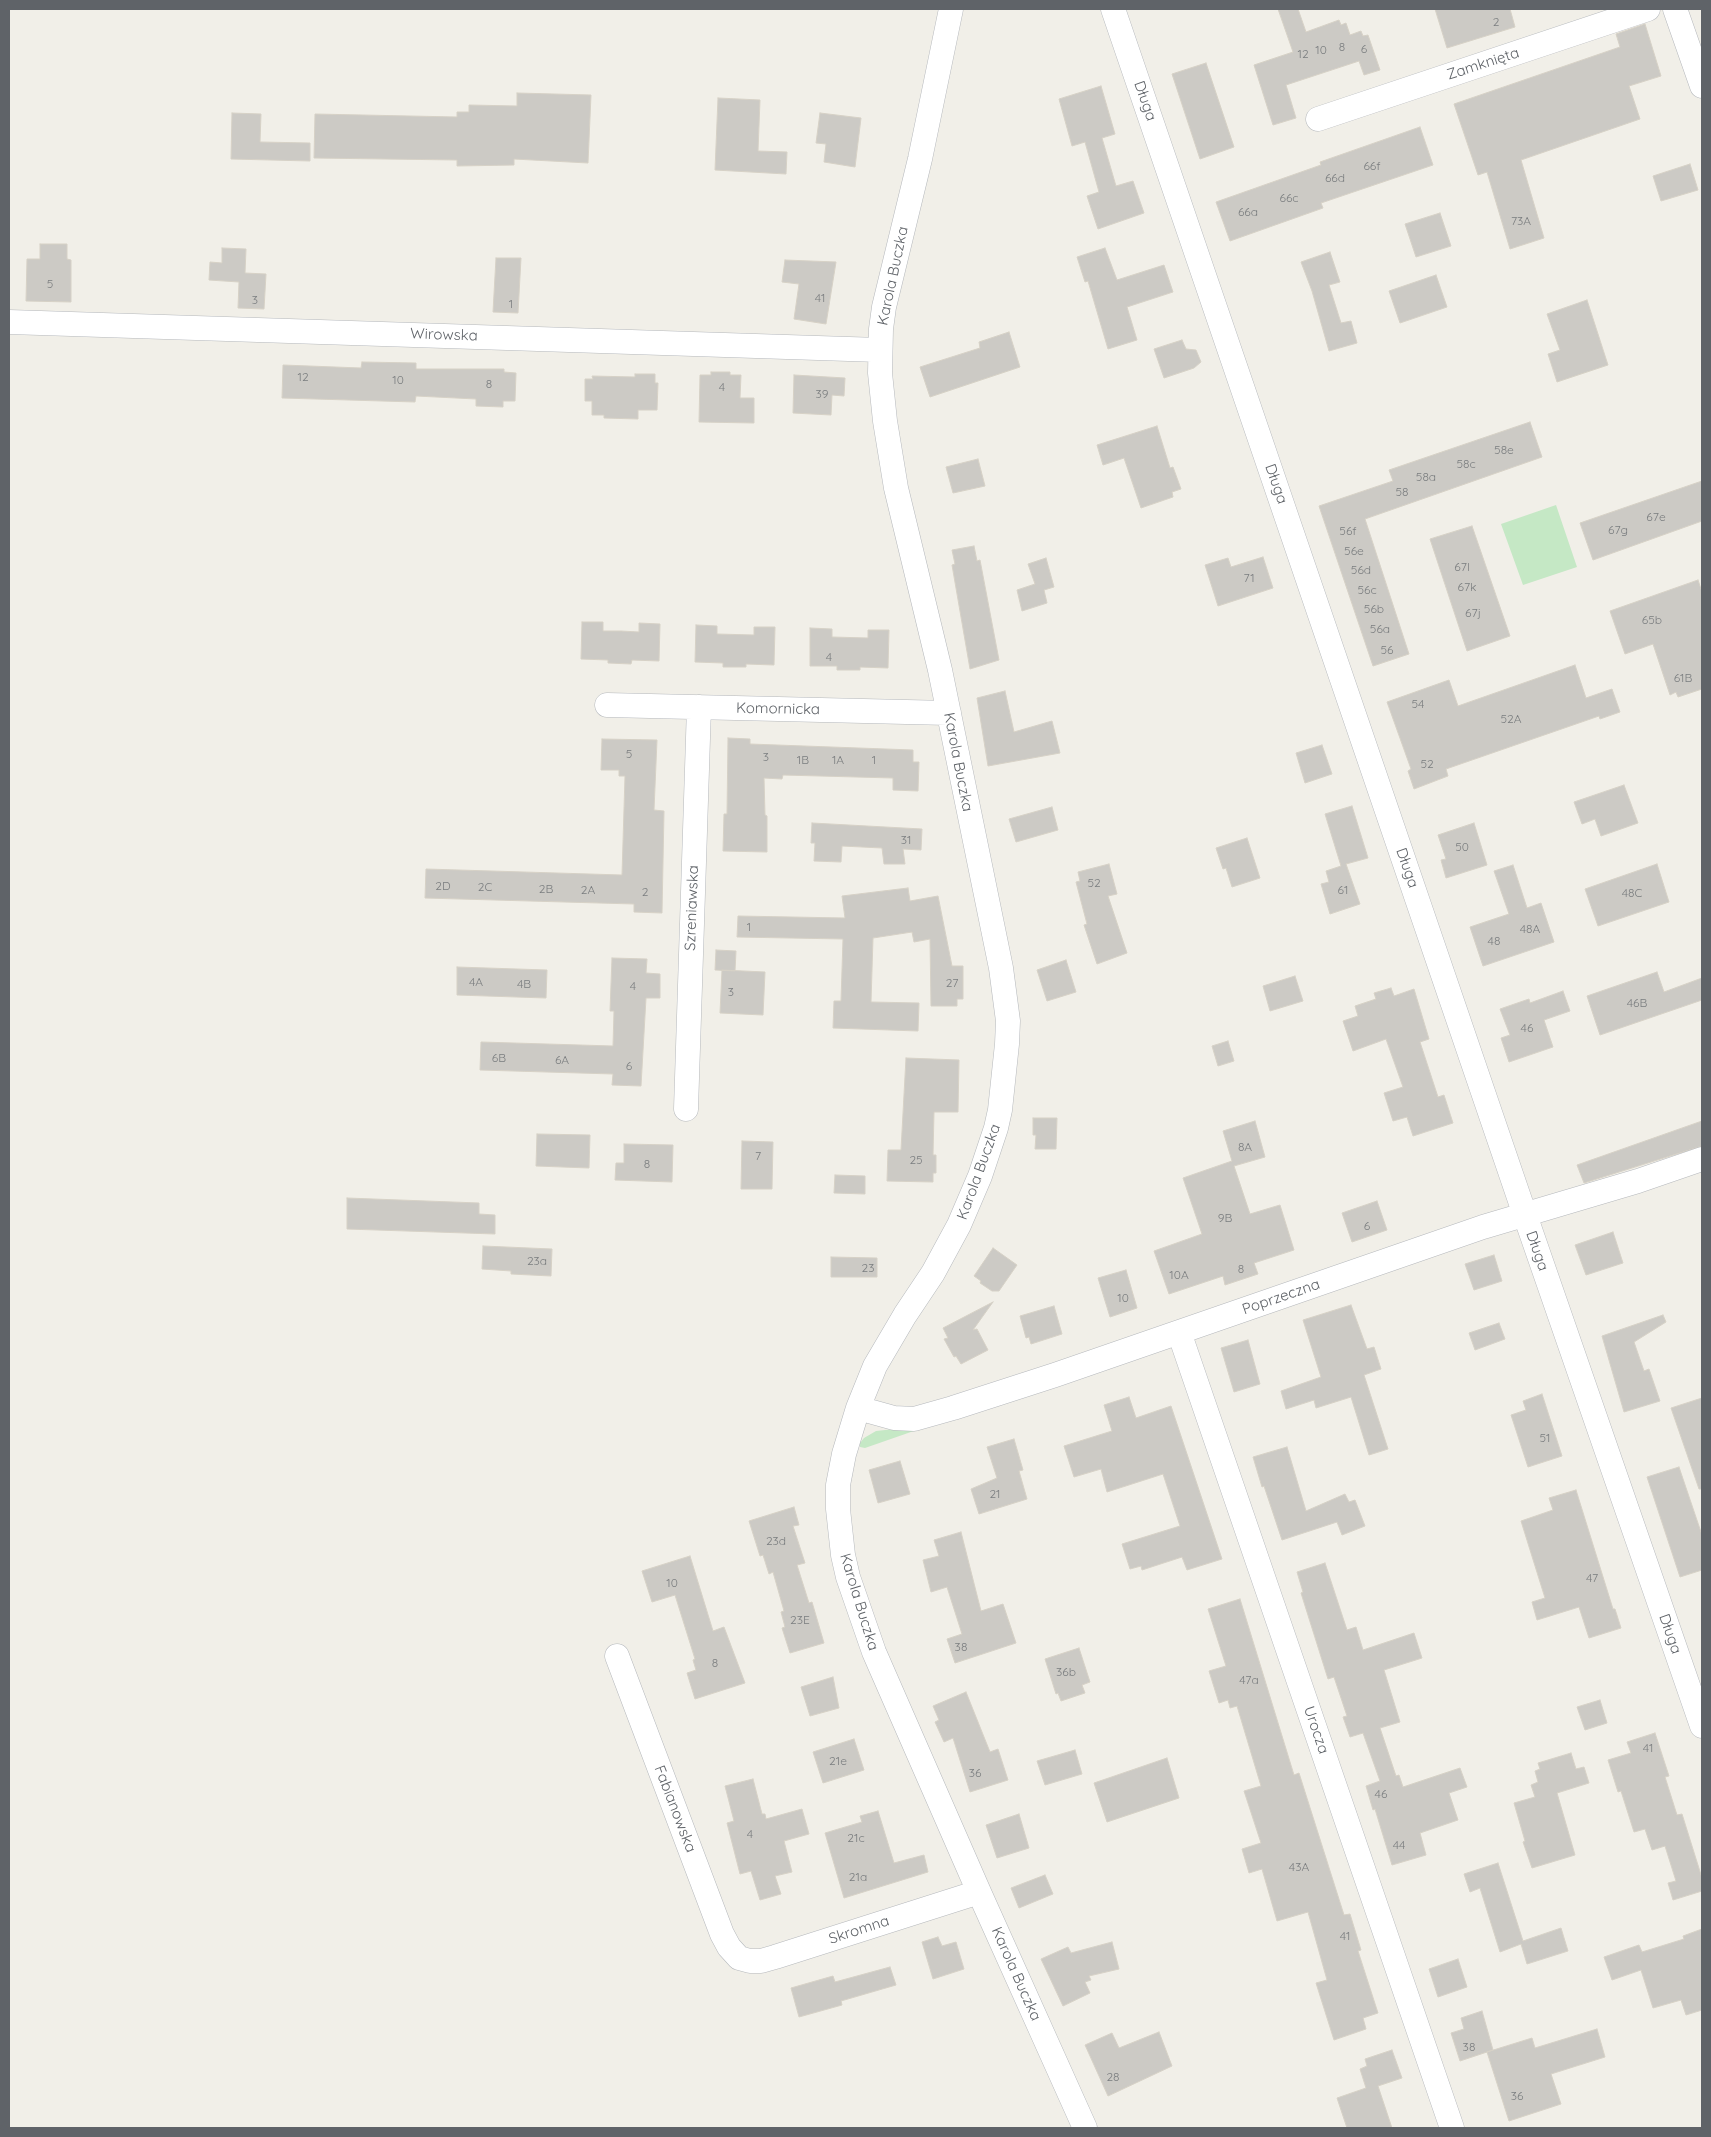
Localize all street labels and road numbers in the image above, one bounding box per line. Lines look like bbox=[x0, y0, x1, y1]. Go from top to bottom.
street label: Zamknięta bbox=[1445, 44, 1521, 84]
street label: Długa bbox=[1130, 79, 1160, 123]
street label: Karola Buczka bbox=[874, 225, 912, 327]
street label: Wirowska bbox=[410, 325, 478, 345]
street label: Długa bbox=[1261, 462, 1291, 506]
street label: Komornicka bbox=[736, 699, 820, 719]
street label: Karola Buczka bbox=[940, 711, 976, 813]
street label: Długa bbox=[1392, 846, 1422, 890]
street label: Szreniawska bbox=[682, 865, 702, 951]
street label: Karola Buczka bbox=[953, 1122, 1005, 1222]
street label: Długa bbox=[1522, 1229, 1552, 1273]
street label: Poprzeczna bbox=[1240, 1275, 1322, 1319]
street label: Karola Buczka bbox=[836, 1551, 882, 1653]
street label: Długa bbox=[1655, 1612, 1685, 1656]
street label: Urocza bbox=[1299, 1704, 1333, 1756]
street label: Fabianowska bbox=[650, 1763, 700, 1855]
street label: Skromna bbox=[827, 1912, 891, 1948]
street label: Karola Buczka bbox=[987, 1924, 1045, 2024]

